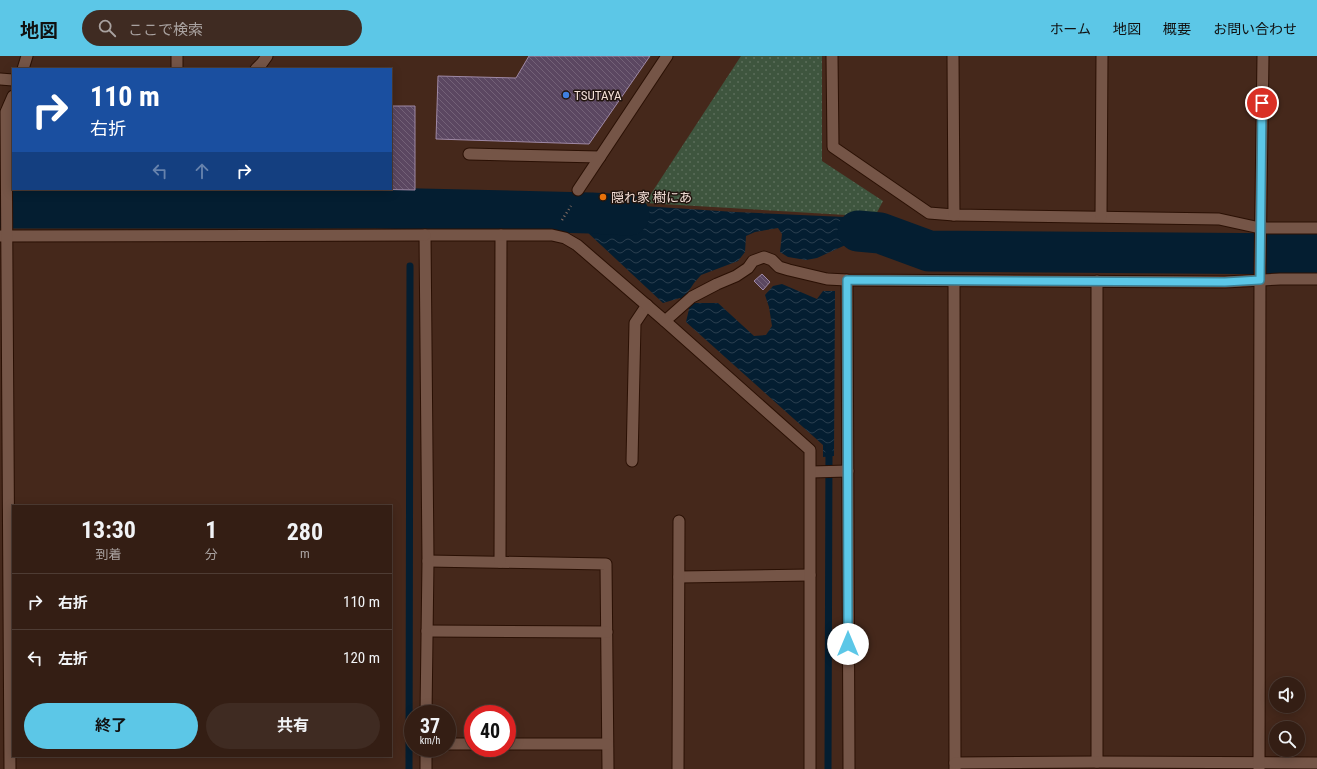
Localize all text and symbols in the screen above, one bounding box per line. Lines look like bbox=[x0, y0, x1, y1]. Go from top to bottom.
search box bbox=[82, 10, 362, 46]
icon: search bbox=[96, 17, 118, 39]
text: 地図 bbox=[20, 19, 58, 42]
text: ここで検索 bbox=[128, 21, 203, 39]
text: ホーム bbox=[1049, 21, 1091, 37]
text: 地図 bbox=[1113, 21, 1141, 37]
text: 概要 bbox=[1163, 21, 1191, 37]
text: お問い合わせ bbox=[1213, 21, 1297, 37]
text: 110 m bbox=[90, 80, 160, 113]
icon: right bbox=[24, 84, 76, 136]
pin bbox=[1245, 86, 1279, 120]
place label: TSUTAYA bbox=[574, 88, 622, 103]
marker: TSUTAYA bbox=[561, 90, 571, 100]
icon: arrive bbox=[1251, 92, 1273, 114]
text: 右折 bbox=[90, 118, 126, 139]
icon: left bbox=[149, 160, 171, 182]
icon: ahead bbox=[191, 160, 213, 182]
icon: right bbox=[233, 160, 255, 182]
place label: 隠れ家 樹にあ bbox=[611, 190, 692, 205]
marker: 隠れ家 樹にあ bbox=[598, 192, 608, 202]
text: 13:30 bbox=[81, 516, 136, 544]
text: 1 bbox=[205, 516, 217, 544]
text: 280 bbox=[287, 518, 323, 546]
text: m bbox=[300, 546, 310, 561]
text: 到着 bbox=[95, 547, 121, 562]
text: 分 bbox=[205, 547, 218, 562]
icon: right bbox=[24, 591, 46, 613]
text: 110 m bbox=[343, 593, 380, 611]
text: 右折 bbox=[58, 594, 88, 612]
position arrow bbox=[827, 623, 869, 665]
icon: left bbox=[24, 647, 46, 669]
text: 120 m bbox=[343, 649, 380, 667]
text: 左折 bbox=[58, 650, 88, 668]
map controls bbox=[1269, 677, 1305, 757]
button: sound bbox=[1269, 677, 1305, 713]
button: 終了 bbox=[24, 703, 198, 749]
button: 共有 bbox=[206, 703, 380, 749]
speed limit sign: 40 bbox=[464, 705, 516, 757]
text: 37 bbox=[420, 714, 440, 738]
button: search bbox=[1269, 721, 1305, 757]
text: km/h bbox=[420, 735, 440, 746]

